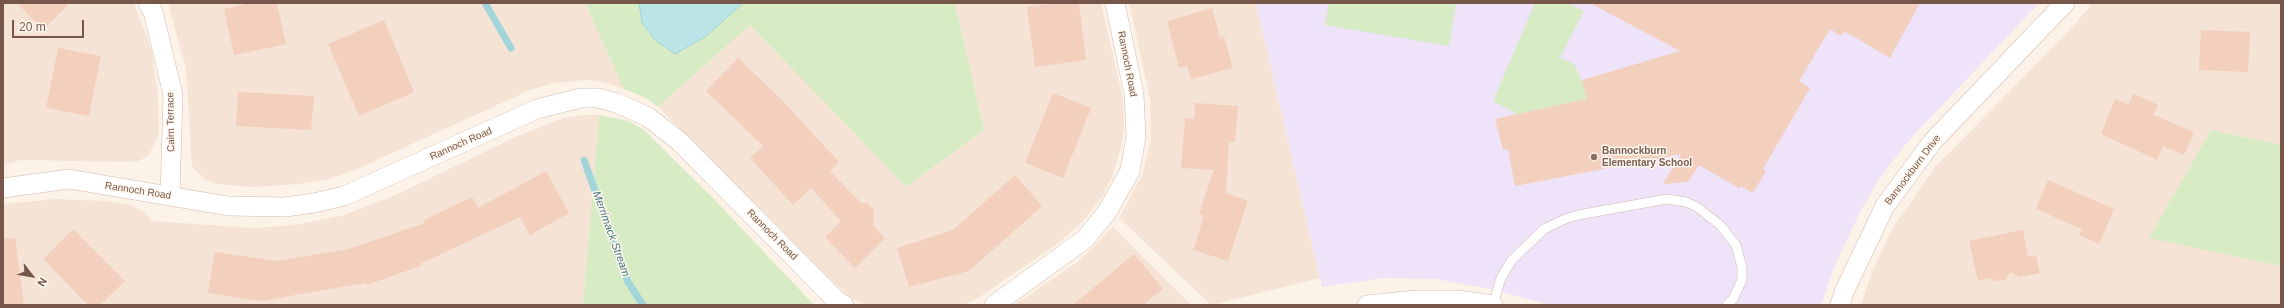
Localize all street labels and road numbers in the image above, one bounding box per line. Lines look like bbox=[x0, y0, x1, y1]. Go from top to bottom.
street label: Rannoch Road bbox=[1115, 30, 1139, 98]
street label: Cairn Terrace bbox=[164, 92, 178, 152]
street label: Rannoch Road bbox=[428, 125, 494, 163]
street label: Bannockburn Drive bbox=[1883, 132, 1943, 208]
street label: Rannoch Road bbox=[104, 180, 172, 202]
street label: Rannoch Road bbox=[744, 207, 800, 263]

